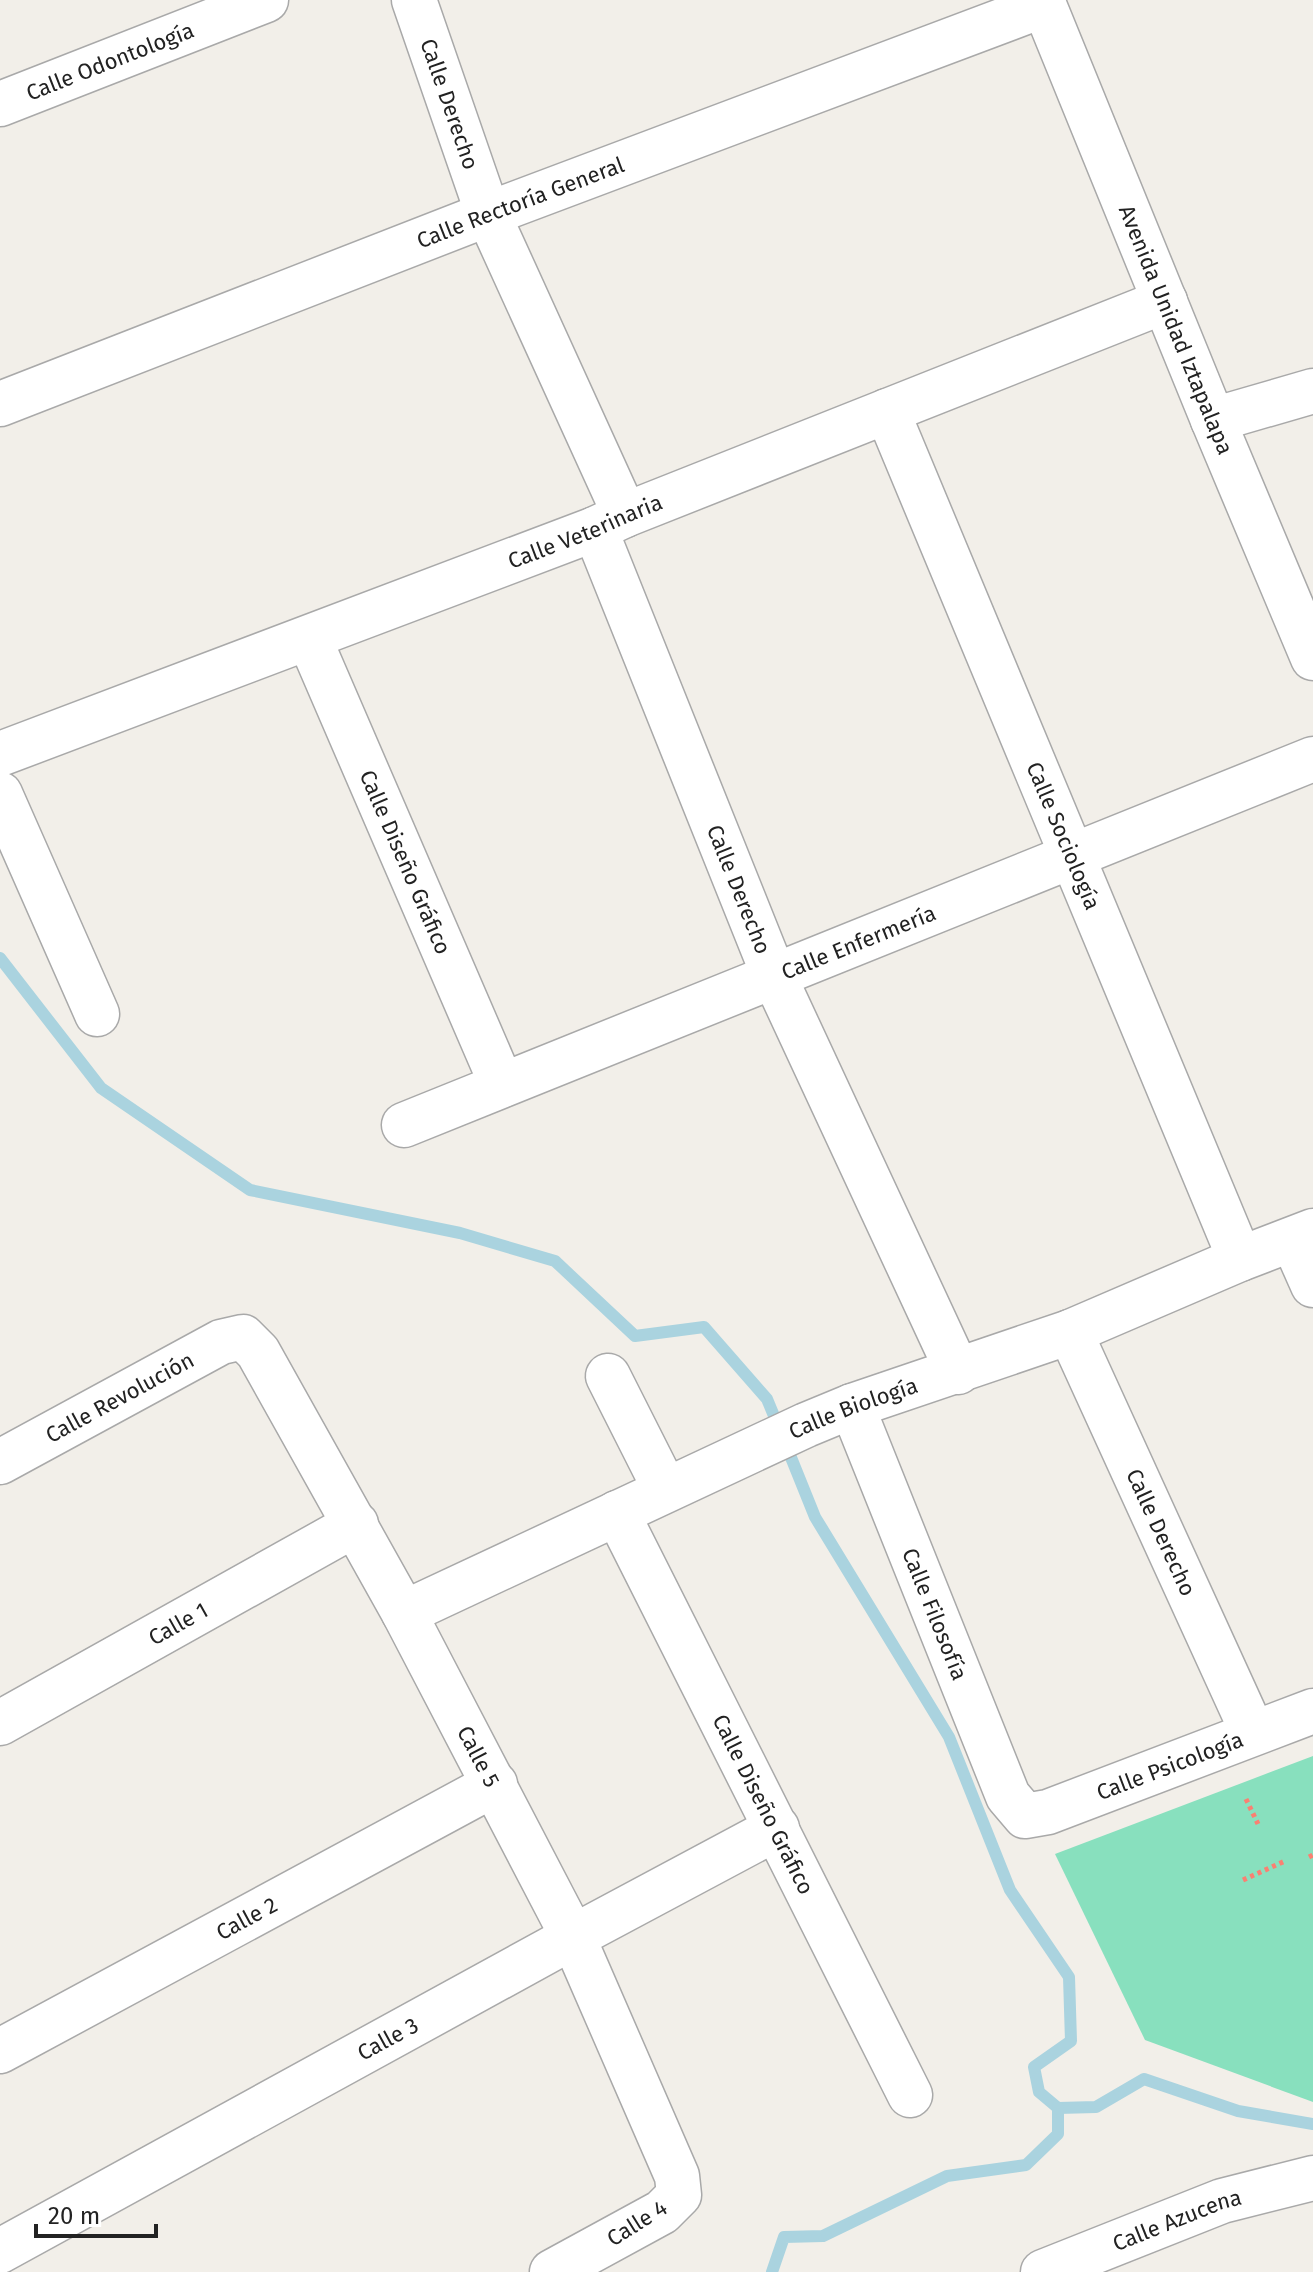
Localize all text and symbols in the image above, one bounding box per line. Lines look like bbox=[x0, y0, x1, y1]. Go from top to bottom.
street label: Calle Odontología bbox=[22, 16, 198, 106]
street label: Calle Derecho bbox=[415, 35, 485, 173]
street label: Calle Rectoría General bbox=[413, 151, 628, 254]
street label: Avenida Unidad Iztapalapa bbox=[1113, 201, 1239, 458]
street label: Calle Veterinaria bbox=[504, 488, 666, 574]
street label: Calle Sociología bbox=[1021, 758, 1107, 914]
street label: Calle Diseño Gráfico bbox=[354, 766, 457, 958]
street label: Calle Derecho bbox=[701, 821, 777, 958]
street label: Calle Enfermería bbox=[777, 899, 940, 985]
street label: Calle Revolución bbox=[41, 1346, 198, 1448]
street label: Calle Biología bbox=[784, 1371, 921, 1445]
street label: Calle Derecho bbox=[1121, 1464, 1202, 1600]
street label: Calle Filosofía bbox=[897, 1544, 974, 1684]
street label: Calle 1 bbox=[144, 1596, 213, 1651]
street label: Calle Diseño Gráfico bbox=[707, 1710, 820, 1899]
street label: Calle 5 bbox=[452, 1721, 506, 1792]
street label: Calle Psicología bbox=[1093, 1725, 1247, 1806]
street label: Calle 2 bbox=[211, 1891, 282, 1945]
street label: Calle 3 bbox=[352, 2011, 423, 2066]
street label: Calle Azucena bbox=[1109, 2183, 1244, 2257]
scale bar bbox=[36, 2188, 156, 2238]
street label: Calle 4 bbox=[602, 2194, 672, 2252]
text: 20 m bbox=[48, 2202, 100, 2230]

